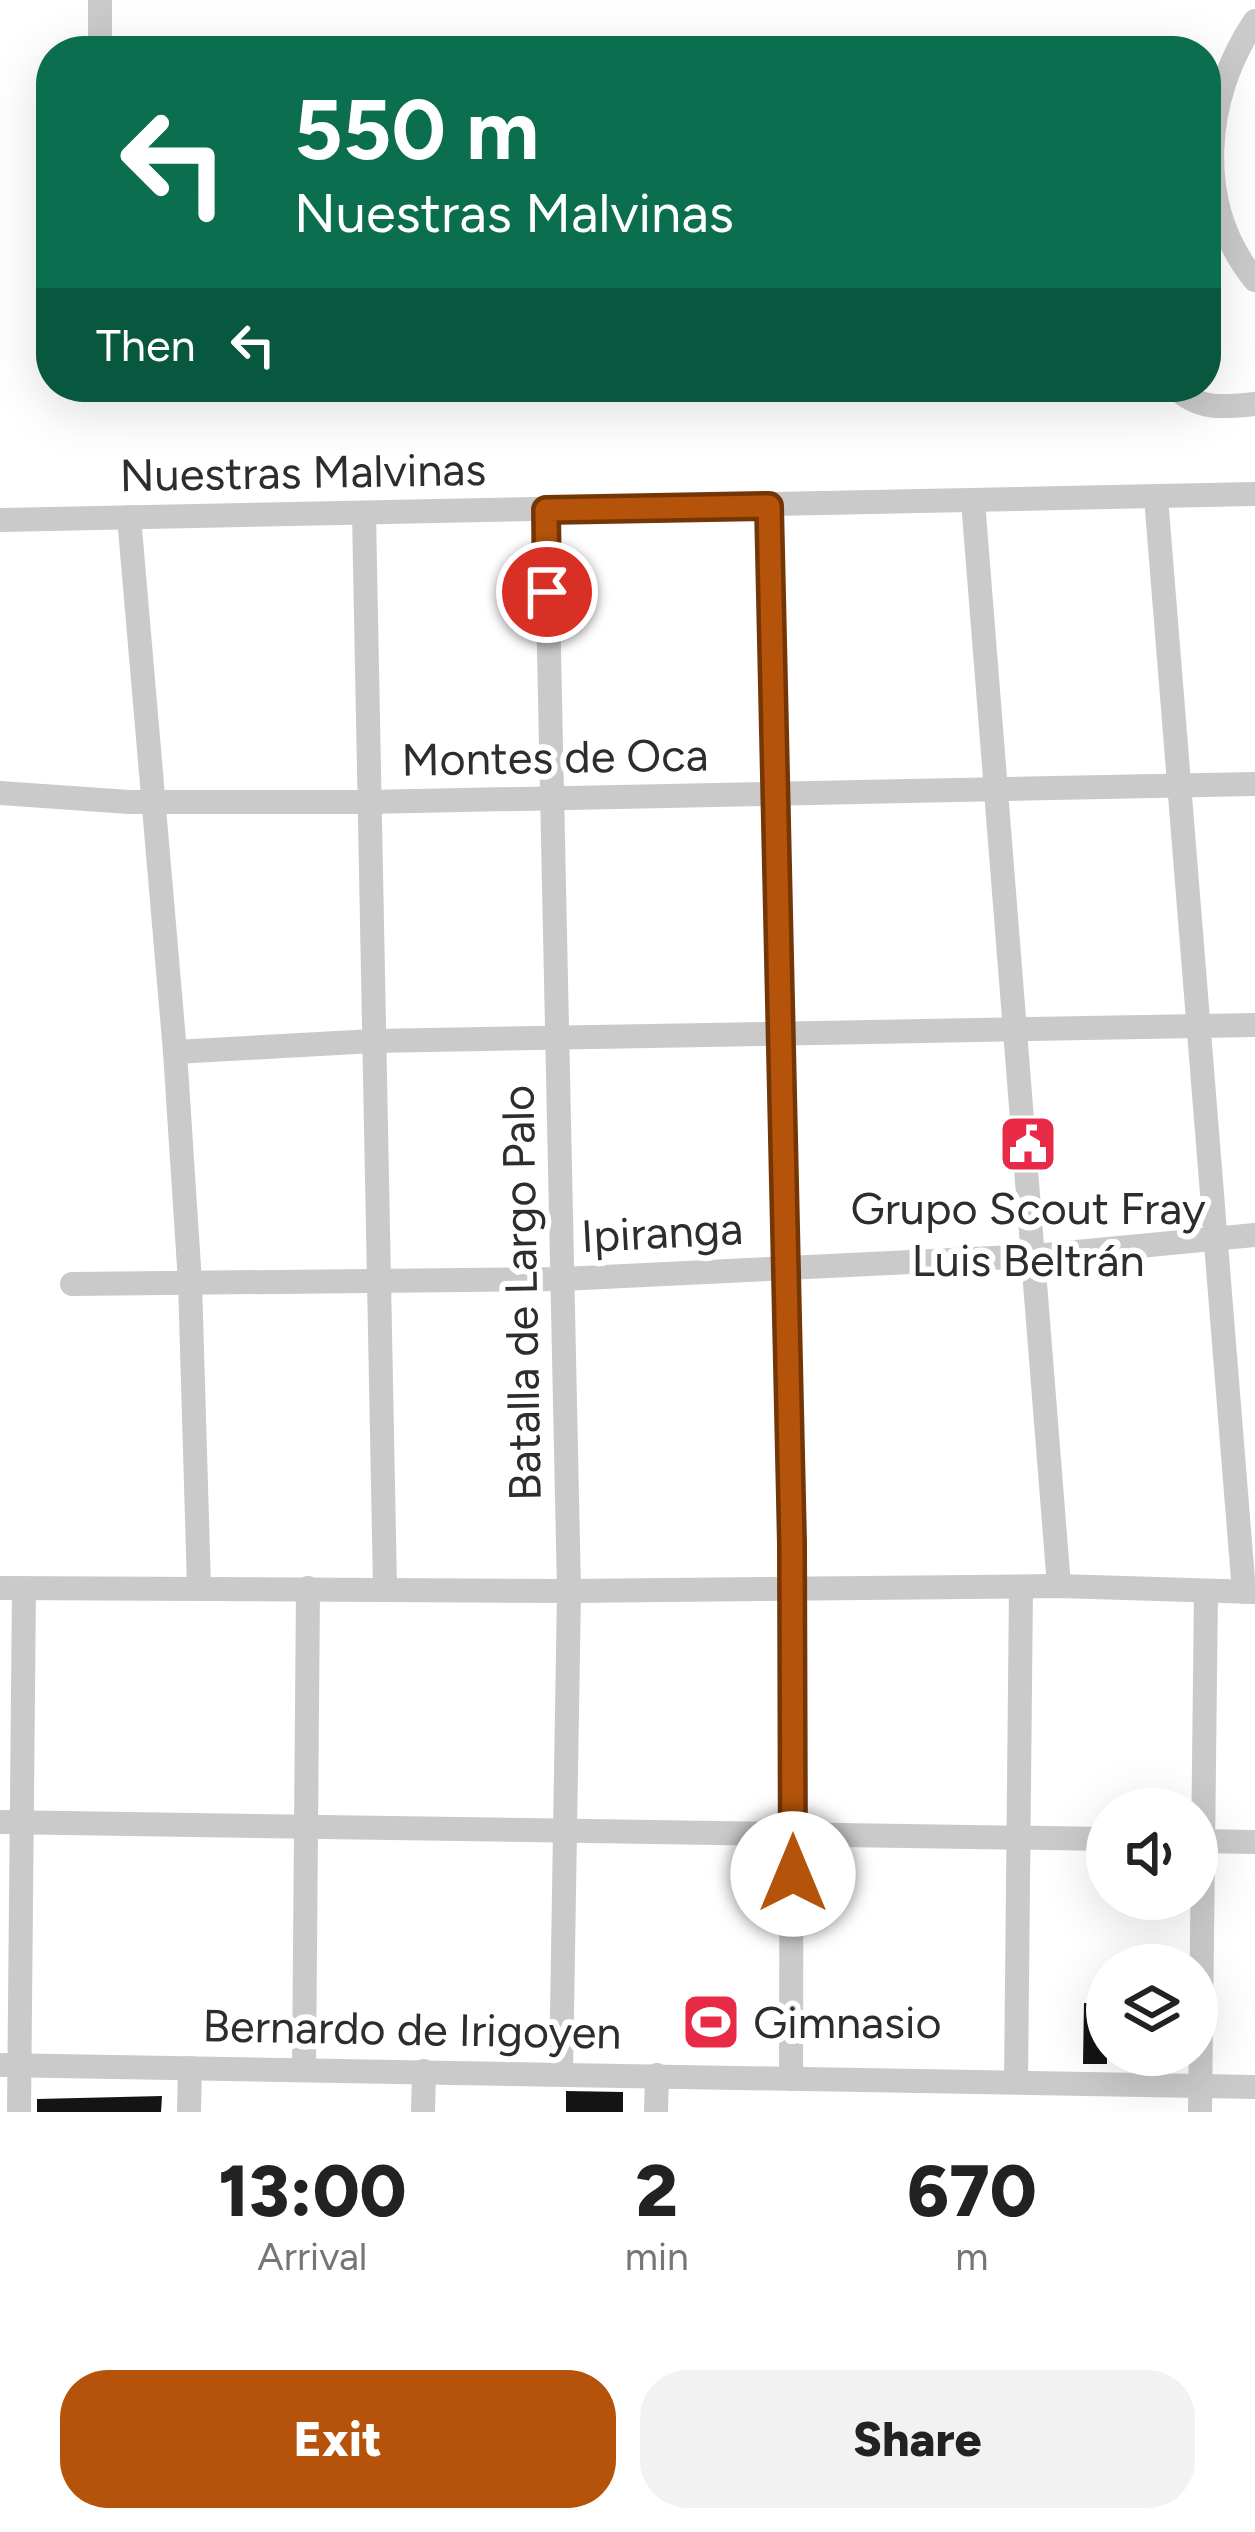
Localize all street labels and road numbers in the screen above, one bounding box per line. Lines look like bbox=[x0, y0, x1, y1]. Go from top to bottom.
street label: Nuestras Malvinas bbox=[119, 442, 487, 502]
street label: Montes de Oca bbox=[401, 727, 709, 787]
street label: Batalla de Largo Palo bbox=[490, 1085, 552, 1501]
street label: Ipiranga bbox=[580, 1201, 744, 1263]
street label: Bernardo de Irigoyen bbox=[202, 1998, 622, 2060]

